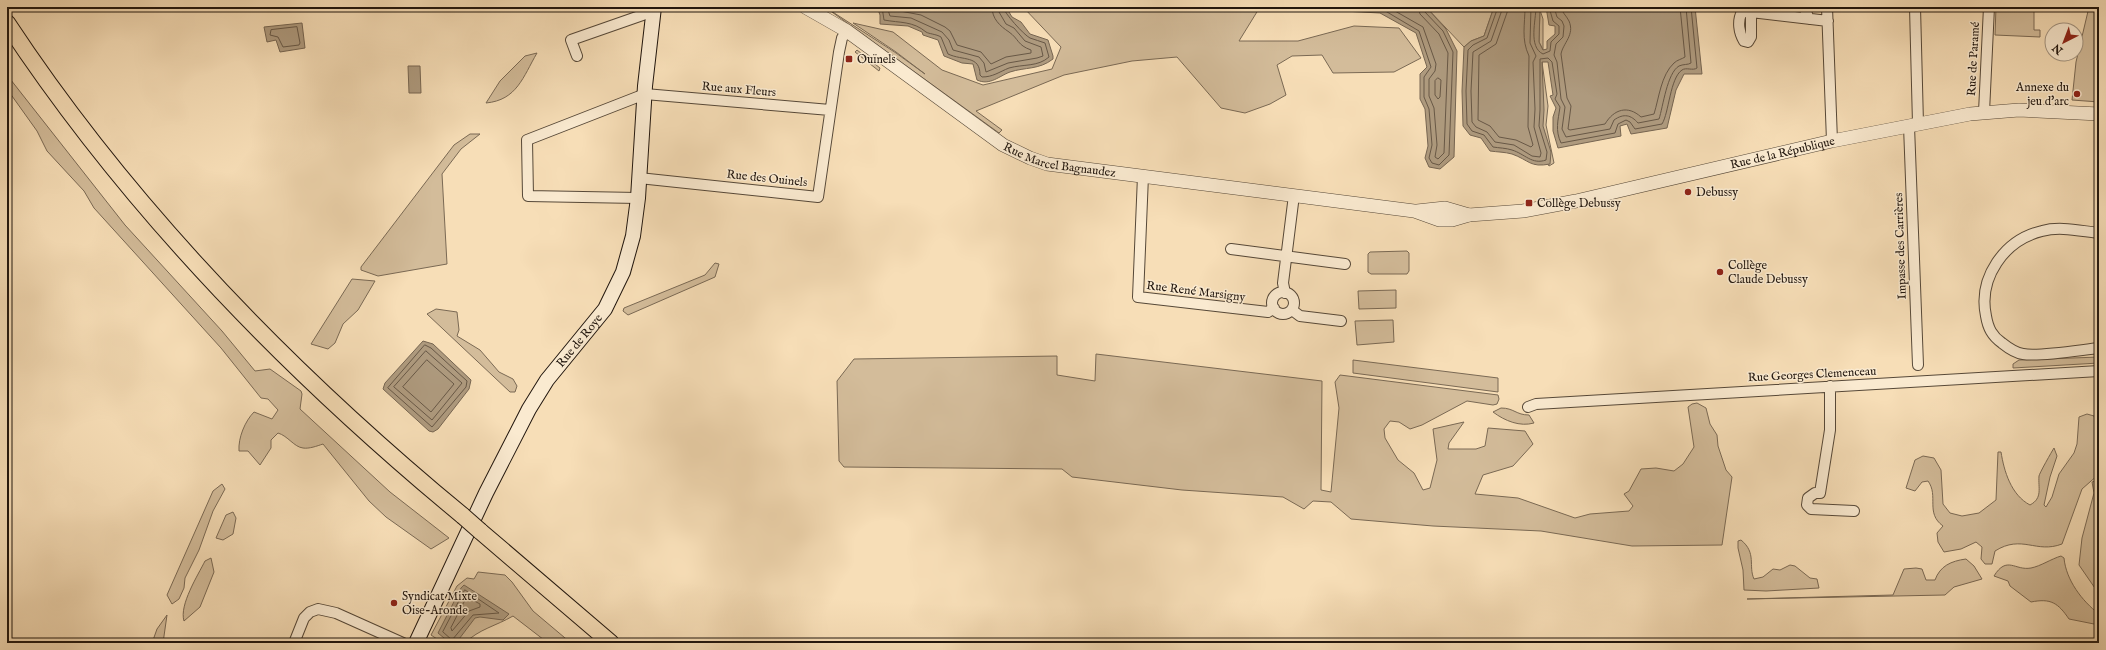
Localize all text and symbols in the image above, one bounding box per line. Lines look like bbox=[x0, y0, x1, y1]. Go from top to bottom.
street label: Rue de Paramé bbox=[1964, 21, 1983, 97]
north arrow bbox=[2044, 22, 2084, 62]
text: N bbox=[2049, 40, 2067, 58]
place label: Ouïnels bbox=[857, 52, 896, 67]
marker: Ouïnels bbox=[844, 54, 854, 64]
street label: Rue aux Fleurs bbox=[701, 79, 777, 100]
place label: Annexe du jeu d'arc bbox=[2015, 80, 2069, 109]
marker: Annexe du jeu d'arc bbox=[2072, 89, 2082, 99]
street label: Rue de la République bbox=[1729, 133, 1837, 173]
street label: Rue Marcel Bagnaudez bbox=[1001, 139, 1117, 181]
street label: Rue des Ouinels bbox=[726, 167, 808, 190]
place label: Debussy bbox=[1696, 185, 1738, 200]
marker: Debussy bbox=[1683, 187, 1693, 197]
street label: Impasse des Carrières bbox=[1891, 192, 1911, 300]
place label: Collège Debussy bbox=[1537, 196, 1621, 211]
marker: Collège Debussy bbox=[1524, 198, 1534, 208]
place label: Collège Claude Debussy bbox=[1728, 258, 1808, 287]
marker: Collège Claude Debussy bbox=[1715, 267, 1725, 277]
street label: Rue René Marsigny bbox=[1146, 278, 1246, 305]
street label: Rue de Roye bbox=[553, 311, 606, 371]
street label: Rue Georges Clemenceau bbox=[1747, 364, 1877, 385]
place label: Syndicat Mixte Oise-Aronde bbox=[402, 589, 477, 618]
marker: Syndicat Mixte Oise-Aronde bbox=[389, 598, 399, 608]

